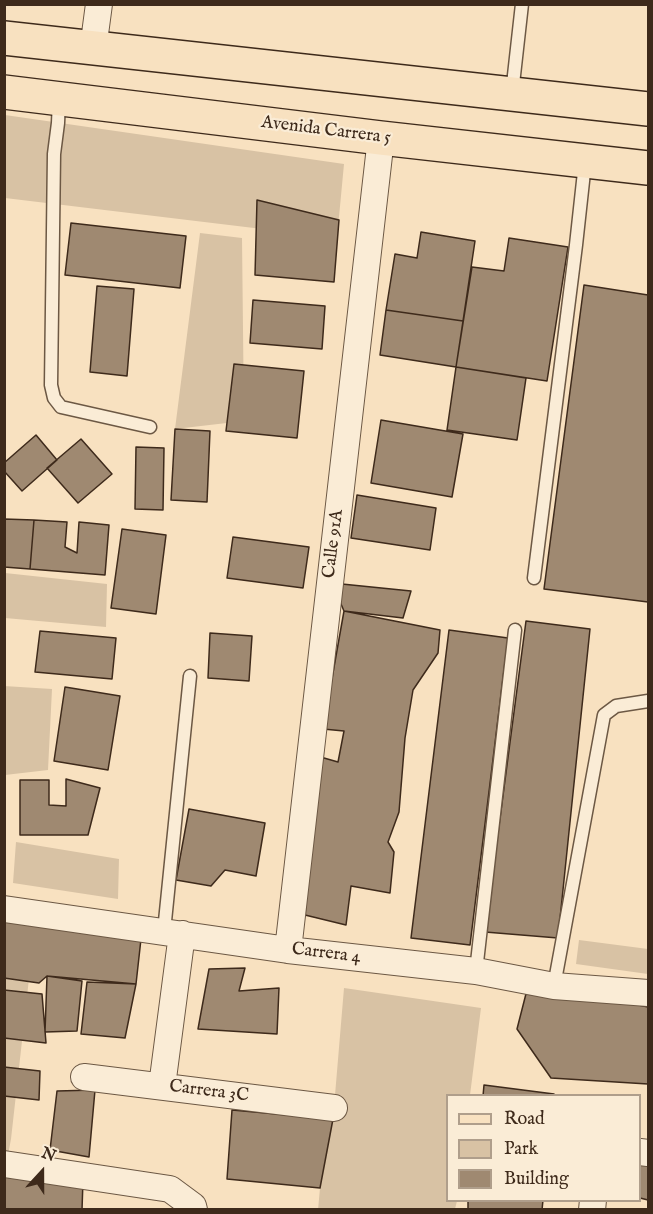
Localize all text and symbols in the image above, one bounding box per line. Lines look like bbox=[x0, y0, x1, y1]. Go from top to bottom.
street label: Avenida Carrera 5 bbox=[260, 112, 392, 150]
street label: Calle 91A bbox=[319, 508, 349, 580]
street label: Carrera 4 bbox=[290, 939, 362, 969]
street label: Carrera 3C bbox=[168, 1076, 250, 1108]
legend bbox=[446, 1094, 641, 1202]
text: Road bbox=[504, 1108, 545, 1131]
text: Park bbox=[504, 1138, 538, 1161]
north arrow bbox=[12, 1142, 72, 1202]
text: N bbox=[38, 1143, 58, 1167]
text: Building bbox=[504, 1168, 569, 1191]

